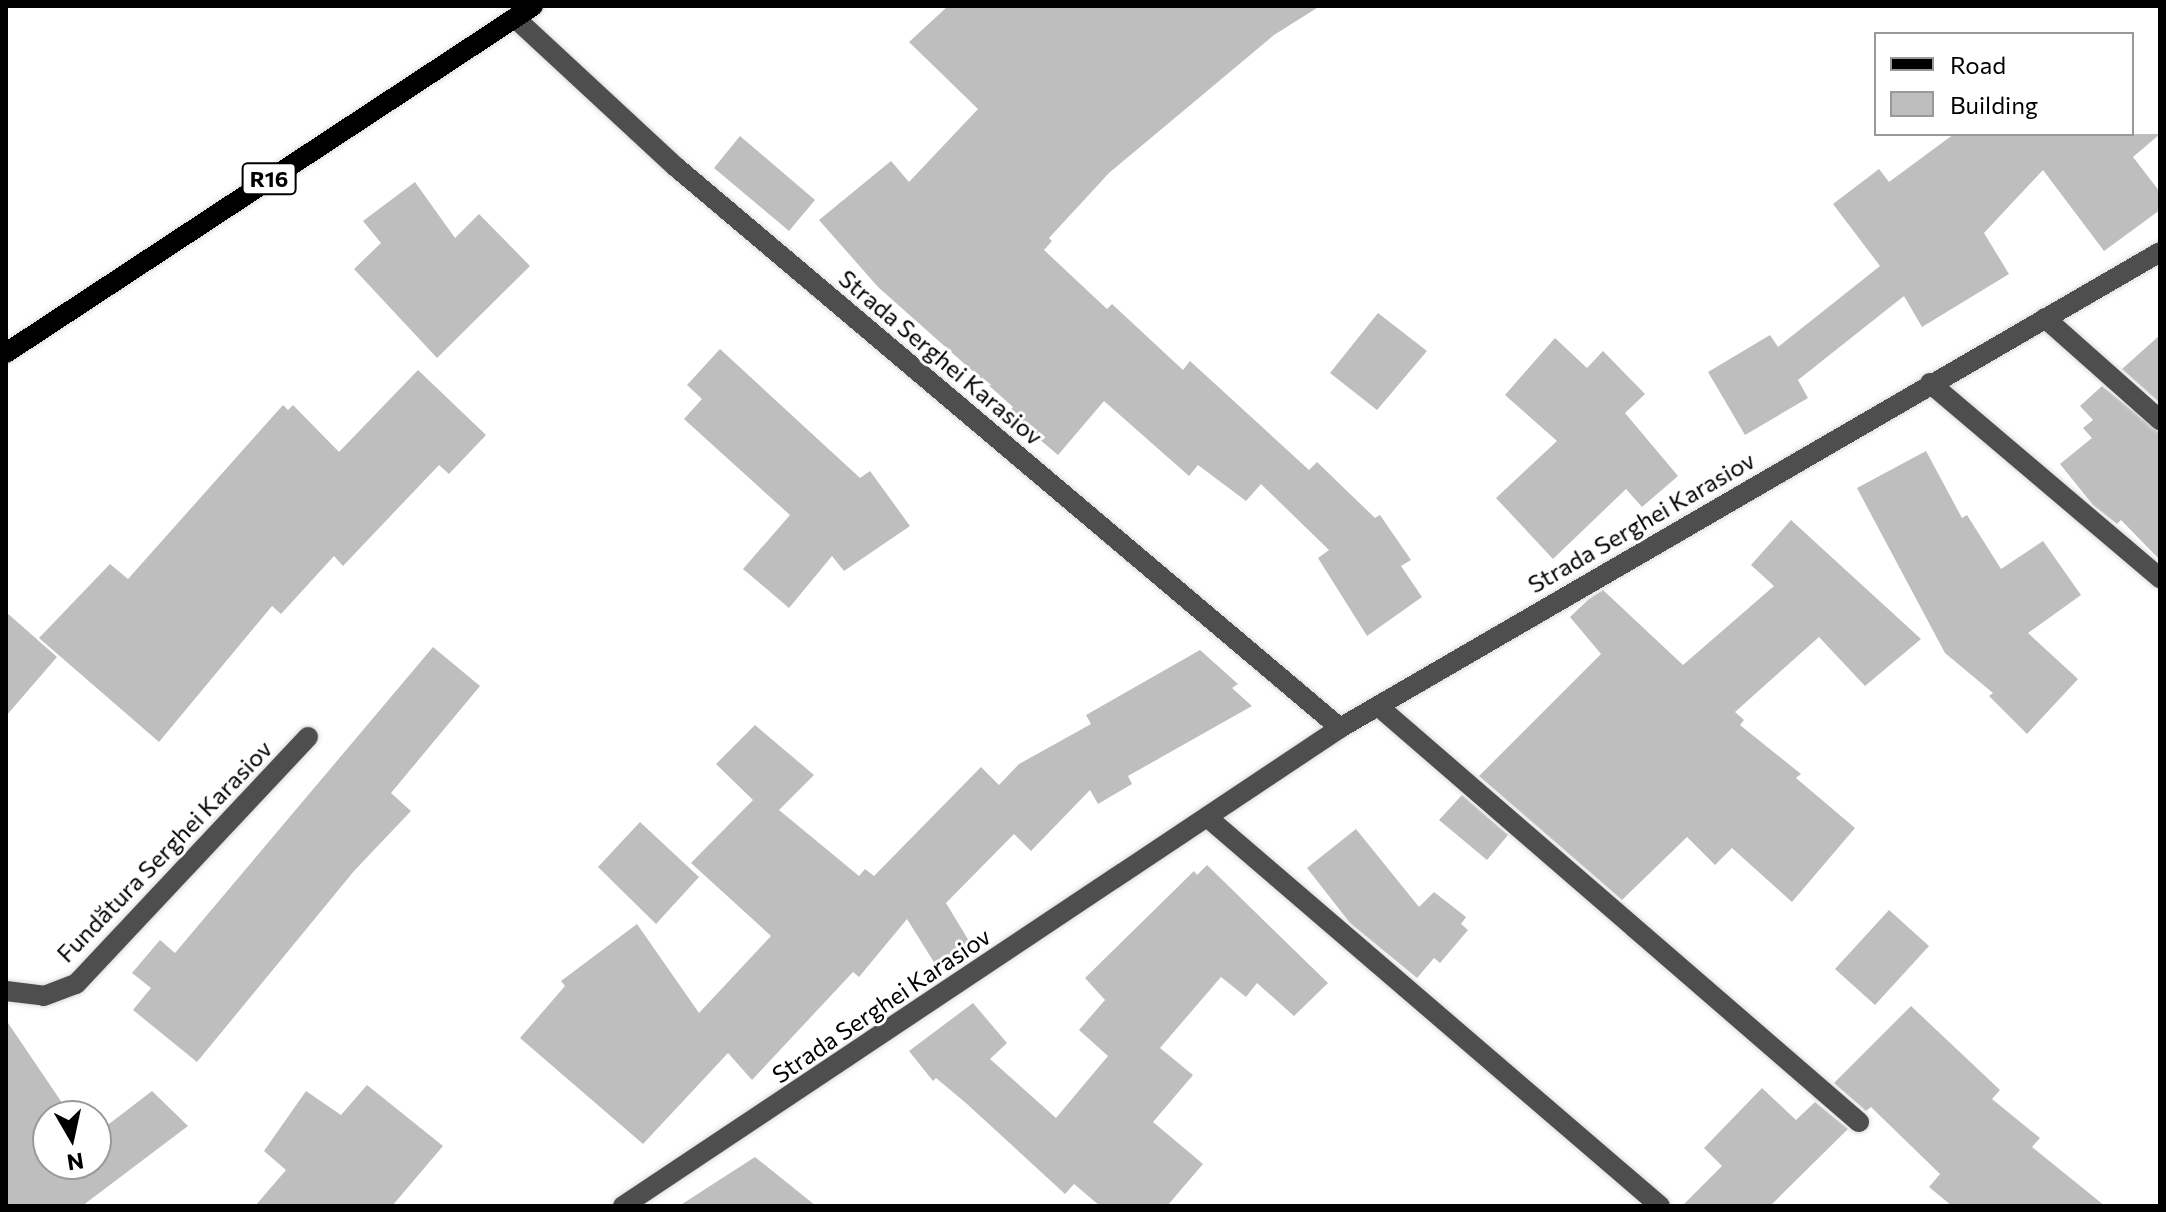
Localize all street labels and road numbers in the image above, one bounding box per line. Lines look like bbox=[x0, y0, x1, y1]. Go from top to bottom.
road number: R16 bbox=[241, 161, 297, 197]
street label: Strada Serghei Karasiov bbox=[833, 263, 1049, 451]
street label: Strada Serghei Karasiov bbox=[1523, 445, 1759, 599]
street label: Fundătura Serghei Karasiov bbox=[50, 734, 278, 968]
street label: Strada Serghei Karasiov bbox=[766, 921, 996, 1089]

